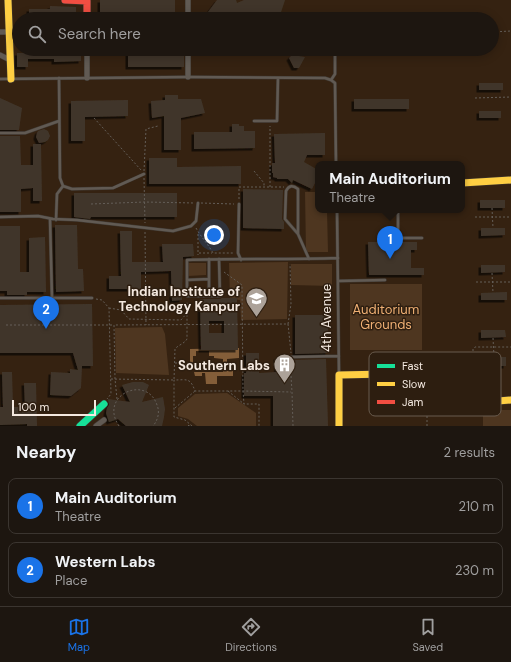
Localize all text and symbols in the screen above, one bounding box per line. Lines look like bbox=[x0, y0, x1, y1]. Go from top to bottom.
search box bbox=[12, 12, 499, 56]
icon: search bbox=[26, 23, 48, 45]
text: Search here bbox=[58, 24, 141, 44]
popup bbox=[315, 161, 465, 213]
text: Main Auditorium bbox=[329, 169, 451, 189]
text: Theatre bbox=[329, 189, 375, 206]
your location bbox=[204, 225, 224, 245]
pin: 1 bbox=[377, 226, 403, 259]
place label: Indian Institute of Technology Kanpur bbox=[119, 283, 241, 315]
street label: 4th Avenue bbox=[318, 284, 335, 352]
school or university icon: Indian Institute of Technology Kanpur bbox=[243, 285, 269, 318]
pin: 2 bbox=[33, 296, 59, 329]
park label: Auditorium Grounds bbox=[353, 301, 419, 333]
building icon: Southern Labs bbox=[272, 352, 298, 385]
legend bbox=[369, 352, 501, 416]
place label: Southern Labs bbox=[178, 357, 270, 374]
text: Fast bbox=[402, 359, 423, 373]
text: Slow bbox=[402, 377, 426, 391]
text: Jam bbox=[402, 395, 423, 409]
scale bar bbox=[12, 398, 96, 417]
text: 100 m bbox=[18, 400, 49, 414]
text: Nearby bbox=[16, 441, 76, 463]
text: 2 results bbox=[444, 444, 495, 461]
text: Main Auditorium bbox=[55, 488, 177, 508]
text: 1 bbox=[28, 498, 32, 515]
text: 210 m bbox=[459, 498, 494, 515]
text: Theatre bbox=[55, 508, 101, 525]
text: Western Labs bbox=[55, 552, 155, 572]
text: 2 bbox=[26, 562, 34, 579]
text: 230 m bbox=[455, 562, 494, 579]
text: Place bbox=[55, 572, 87, 589]
tab: Map bbox=[68, 616, 90, 654]
tab: Directions bbox=[225, 616, 277, 654]
tab: Saved bbox=[412, 616, 443, 654]

